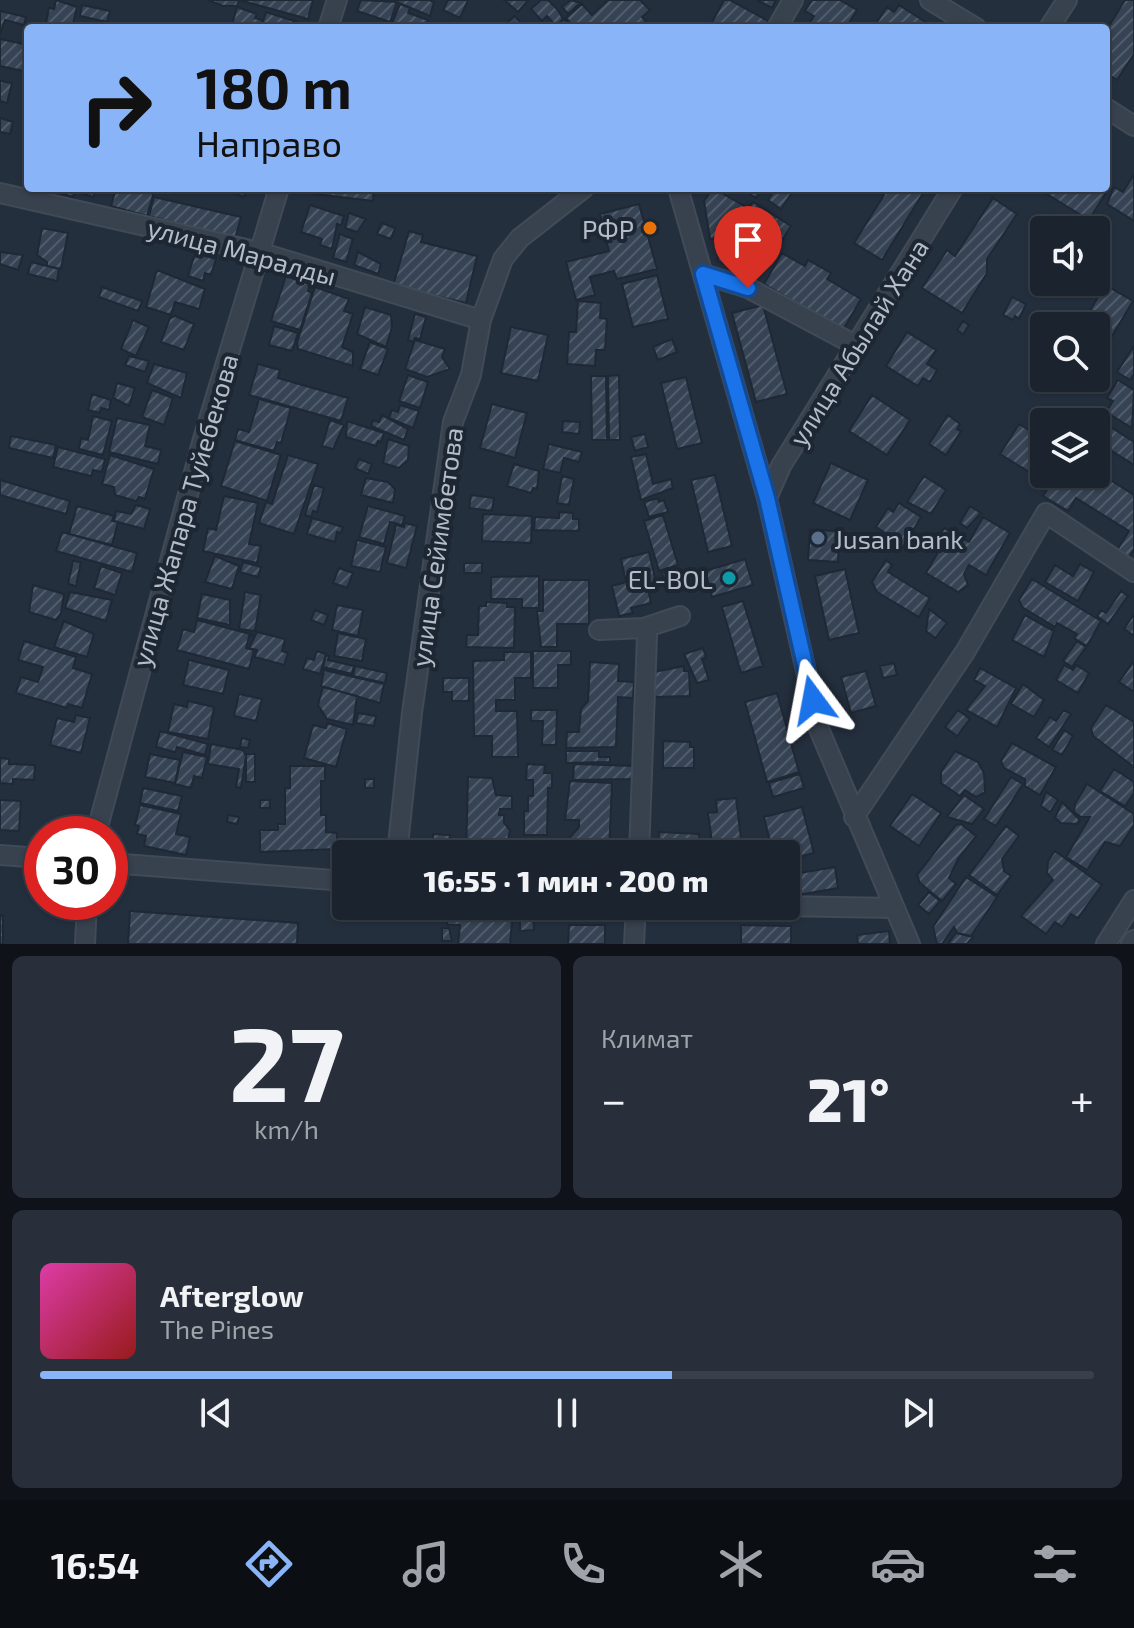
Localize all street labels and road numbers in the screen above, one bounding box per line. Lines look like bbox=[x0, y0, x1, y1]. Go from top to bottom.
street label: улица Маралды bbox=[144, 211, 340, 292]
street label: улица Абылай Хана bbox=[782, 233, 935, 452]
street label: улица Жапара Туйебекова bbox=[124, 350, 244, 670]
street label: улица Сейимбетова bbox=[404, 425, 469, 669]

